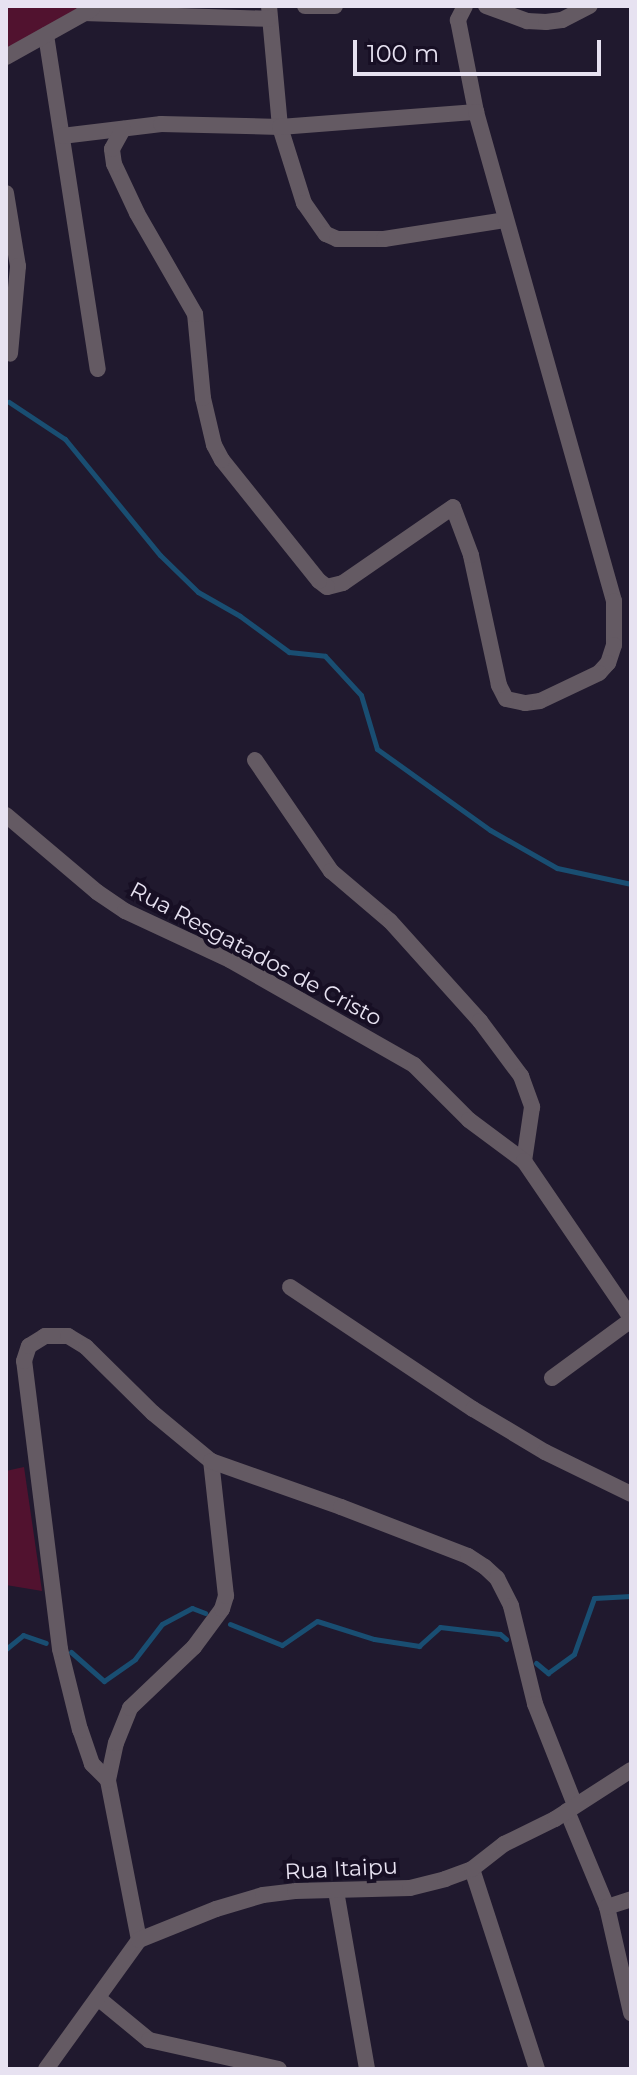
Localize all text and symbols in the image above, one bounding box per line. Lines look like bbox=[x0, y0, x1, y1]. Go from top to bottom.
scale bar bbox=[357, 24, 605, 74]
text: 100 m bbox=[367, 39, 439, 68]
street label: Rua Resgatados de Cristo bbox=[126, 876, 386, 1032]
street label: Rua Itaipu bbox=[284, 1853, 398, 1885]

